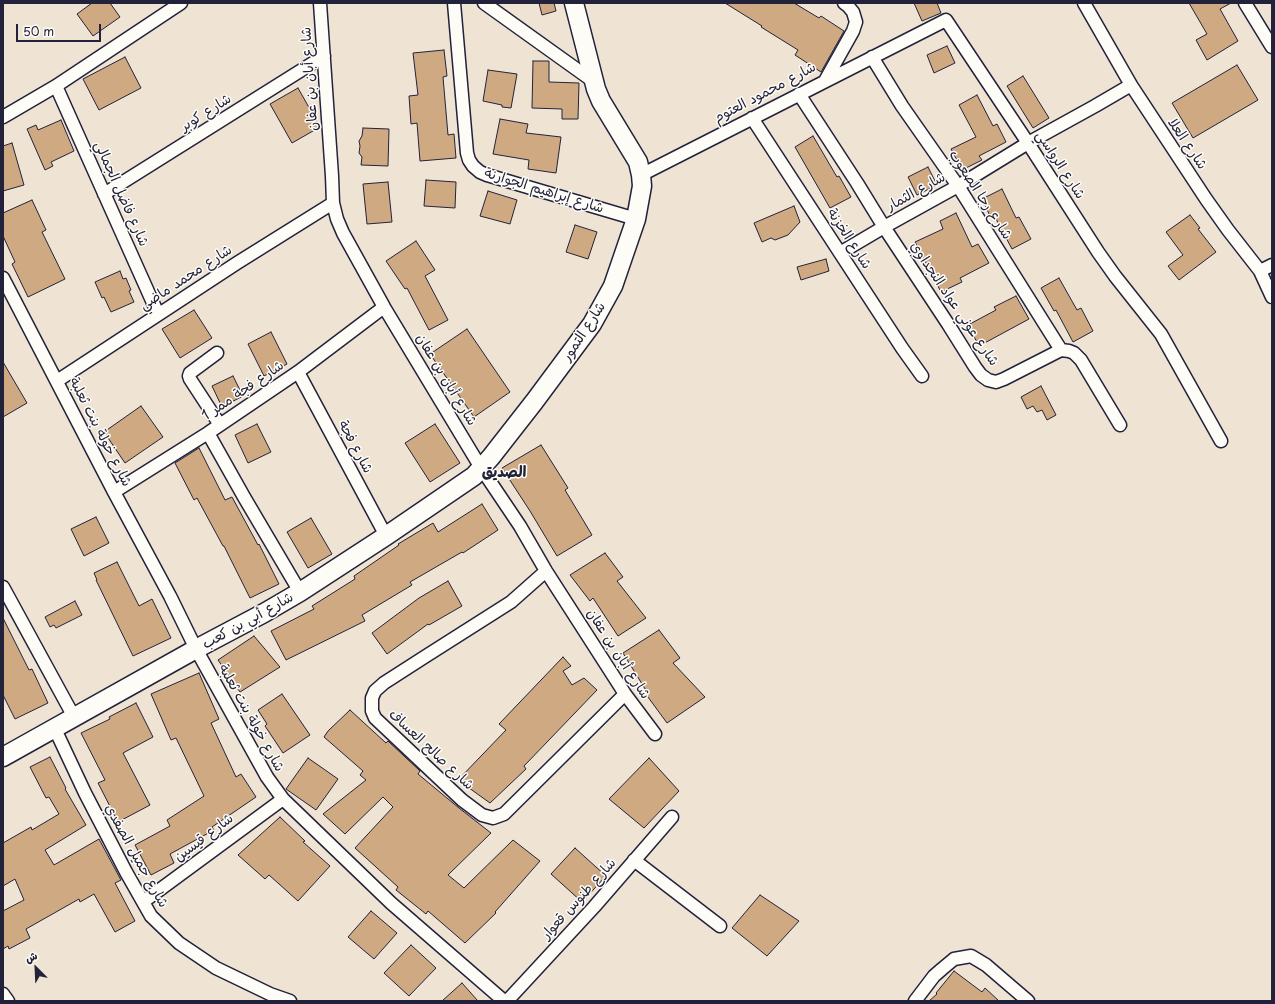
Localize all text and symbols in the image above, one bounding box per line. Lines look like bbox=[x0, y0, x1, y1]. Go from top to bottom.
scale bar bbox=[18, 16, 103, 42]
text: 50 m bbox=[23, 22, 54, 40]
street label: شارع أبان بن عفان bbox=[298, 26, 322, 132]
street label: شارع محمود العتوم bbox=[711, 59, 819, 127]
street label: شارع كوبر bbox=[177, 91, 235, 135]
street label: شارع العلا bbox=[1164, 115, 1210, 173]
street label: شارع الرواسي bbox=[1032, 128, 1088, 202]
street label: شارع فاضل الجمالي bbox=[90, 139, 152, 249]
street label: شارع رجا الصعوب bbox=[945, 147, 1015, 243]
street label: شارع إبراهيم الجوارنة bbox=[482, 165, 606, 217]
street label: شارع الثمار bbox=[884, 169, 948, 215]
street label: شارع الخزنة bbox=[823, 206, 875, 272]
street label: شارع عوني عواد النجداوي bbox=[906, 239, 1002, 369]
street label: شارع محمد ماضي bbox=[137, 242, 235, 314]
street label: شارع التمور bbox=[559, 299, 609, 365]
street label: شارع أبان بن عفان bbox=[412, 331, 480, 429]
street label: شارع فجة ممر 1 bbox=[199, 357, 287, 425]
street label: شارع خولة بنت ثعلبة bbox=[65, 375, 135, 489]
street label: شارع فجة bbox=[334, 418, 376, 476]
district label: الصديق bbox=[482, 464, 526, 482]
street label: شارع أبي بن كعب bbox=[200, 589, 296, 653]
street label: شارع أبان بن عفان bbox=[583, 606, 653, 702]
street label: شارع خولة بنت ثعلبة bbox=[215, 661, 287, 775]
street label: شارع صالح العساف bbox=[385, 706, 477, 794]
street label: شارع جميل الصفدي bbox=[101, 801, 171, 911]
street label: شارع قيسين bbox=[171, 810, 237, 866]
street label: شارع طنوس قعوار bbox=[538, 855, 620, 943]
text: ش bbox=[22, 946, 40, 967]
north arrow bbox=[16, 948, 56, 988]

